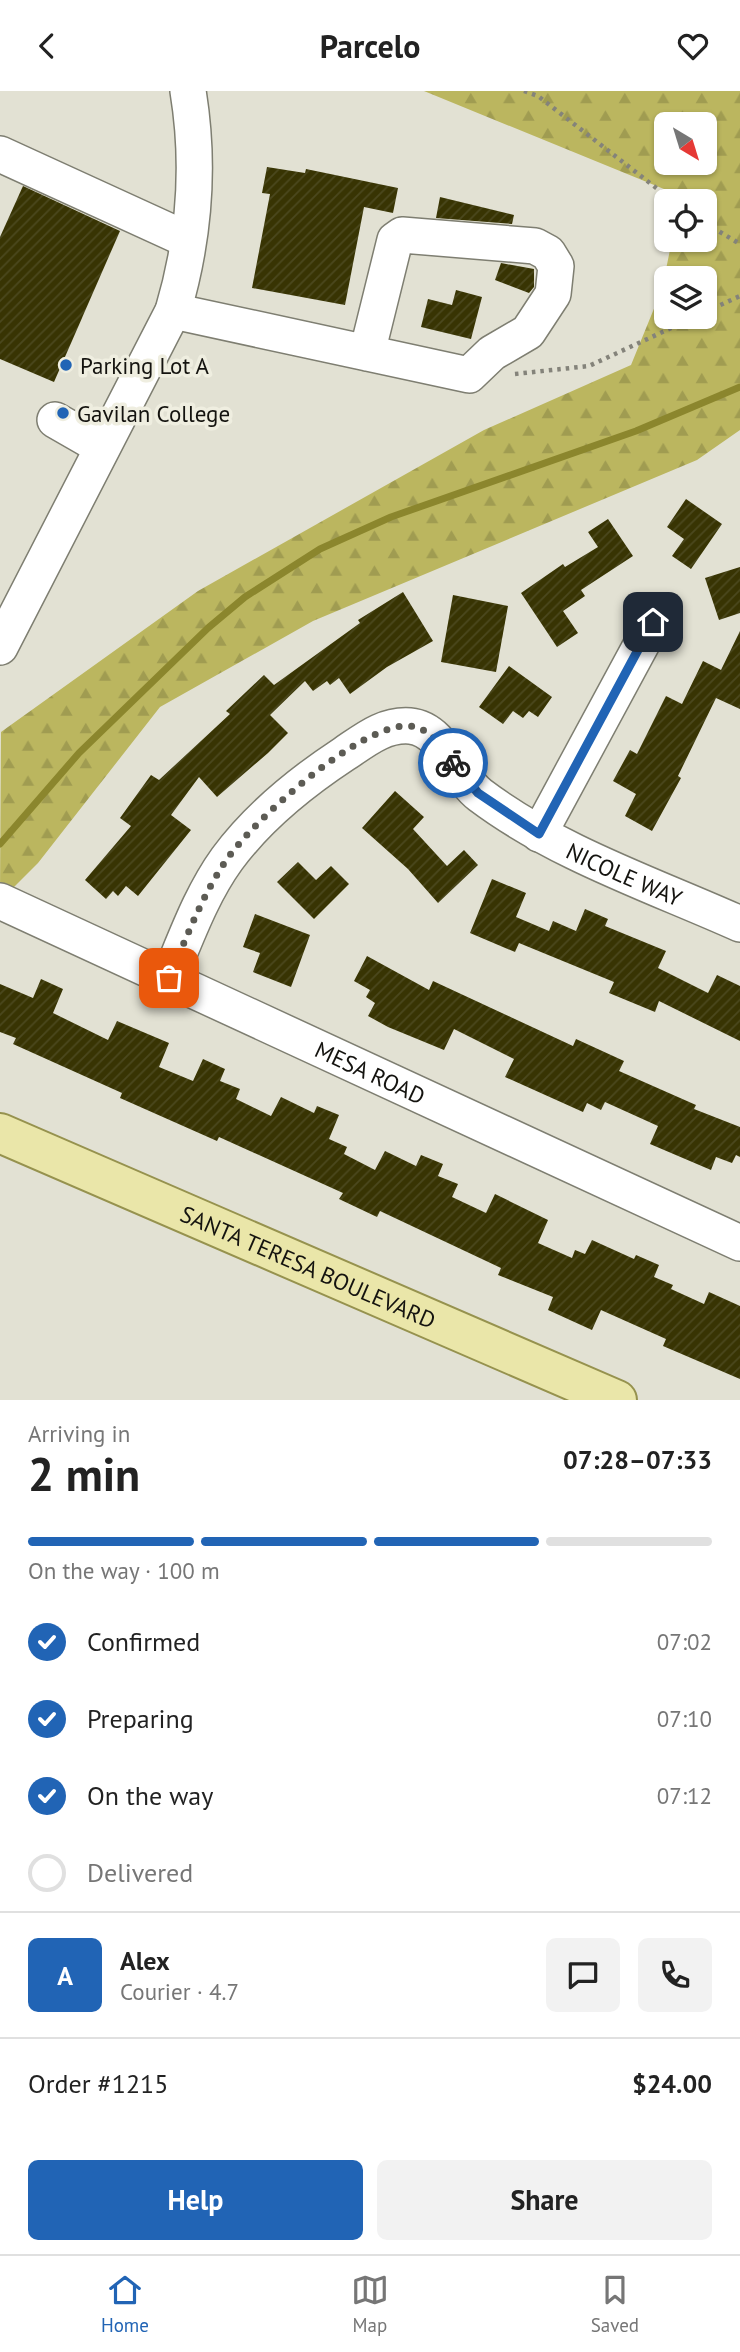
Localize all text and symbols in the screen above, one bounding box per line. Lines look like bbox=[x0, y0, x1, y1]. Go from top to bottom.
text: Parcelo bbox=[320, 25, 420, 67]
icon: back bbox=[28, 27, 66, 65]
icon: heart bbox=[674, 27, 712, 65]
north arrow bbox=[654, 112, 718, 175]
map controls bbox=[654, 112, 717, 329]
button: locate bbox=[654, 189, 717, 252]
button: layers bbox=[654, 266, 717, 329]
place label: Parking Lot A bbox=[80, 351, 210, 380]
marker: Parking Lot A bbox=[58, 357, 74, 373]
place label: Gavilan College bbox=[77, 399, 230, 428]
marker: Gavilan College bbox=[55, 405, 71, 421]
pin bbox=[623, 592, 683, 652]
icon: home bbox=[634, 603, 672, 641]
courier bbox=[418, 728, 488, 798]
icon: bike bbox=[434, 744, 472, 782]
street label: NICOLE WAY bbox=[562, 836, 687, 912]
pin bbox=[139, 948, 199, 1008]
icon: bag bbox=[150, 959, 188, 997]
street label: MESA ROAD bbox=[311, 1034, 430, 1110]
street label: SANTA TERESA BOULEVARD bbox=[176, 1199, 440, 1334]
text: Arriving in bbox=[28, 1419, 130, 1448]
text: 07:28–07:33 bbox=[563, 1443, 712, 1476]
text: 2 min bbox=[28, 1444, 140, 1504]
text: On the way · 100 m bbox=[28, 1556, 220, 1585]
icon: check bbox=[28, 1623, 66, 1661]
text: Confirmed bbox=[87, 1625, 200, 1658]
text: 07:02 bbox=[657, 1627, 712, 1656]
icon: check bbox=[28, 1700, 66, 1738]
text: Preparing bbox=[87, 1702, 194, 1735]
text: 07:10 bbox=[657, 1704, 712, 1733]
icon: check bbox=[28, 1777, 66, 1815]
text: On the way bbox=[87, 1779, 213, 1812]
text: 07:12 bbox=[657, 1781, 712, 1810]
text: Delivered bbox=[87, 1856, 193, 1889]
button: chat bbox=[546, 1938, 620, 2012]
button: phone bbox=[638, 1938, 712, 2012]
text: Alex bbox=[120, 1944, 170, 1977]
text: A bbox=[57, 1959, 73, 1992]
text: Courier · 4.7 bbox=[120, 1977, 239, 2006]
text: Order #1215 bbox=[28, 2067, 168, 2100]
text: $24.00 bbox=[632, 2067, 712, 2100]
button: Help bbox=[28, 2160, 363, 2240]
button: Share bbox=[377, 2160, 712, 2240]
tab: Home bbox=[101, 2271, 149, 2337]
tab: Map bbox=[351, 2271, 389, 2337]
tab: Saved bbox=[591, 2271, 639, 2337]

